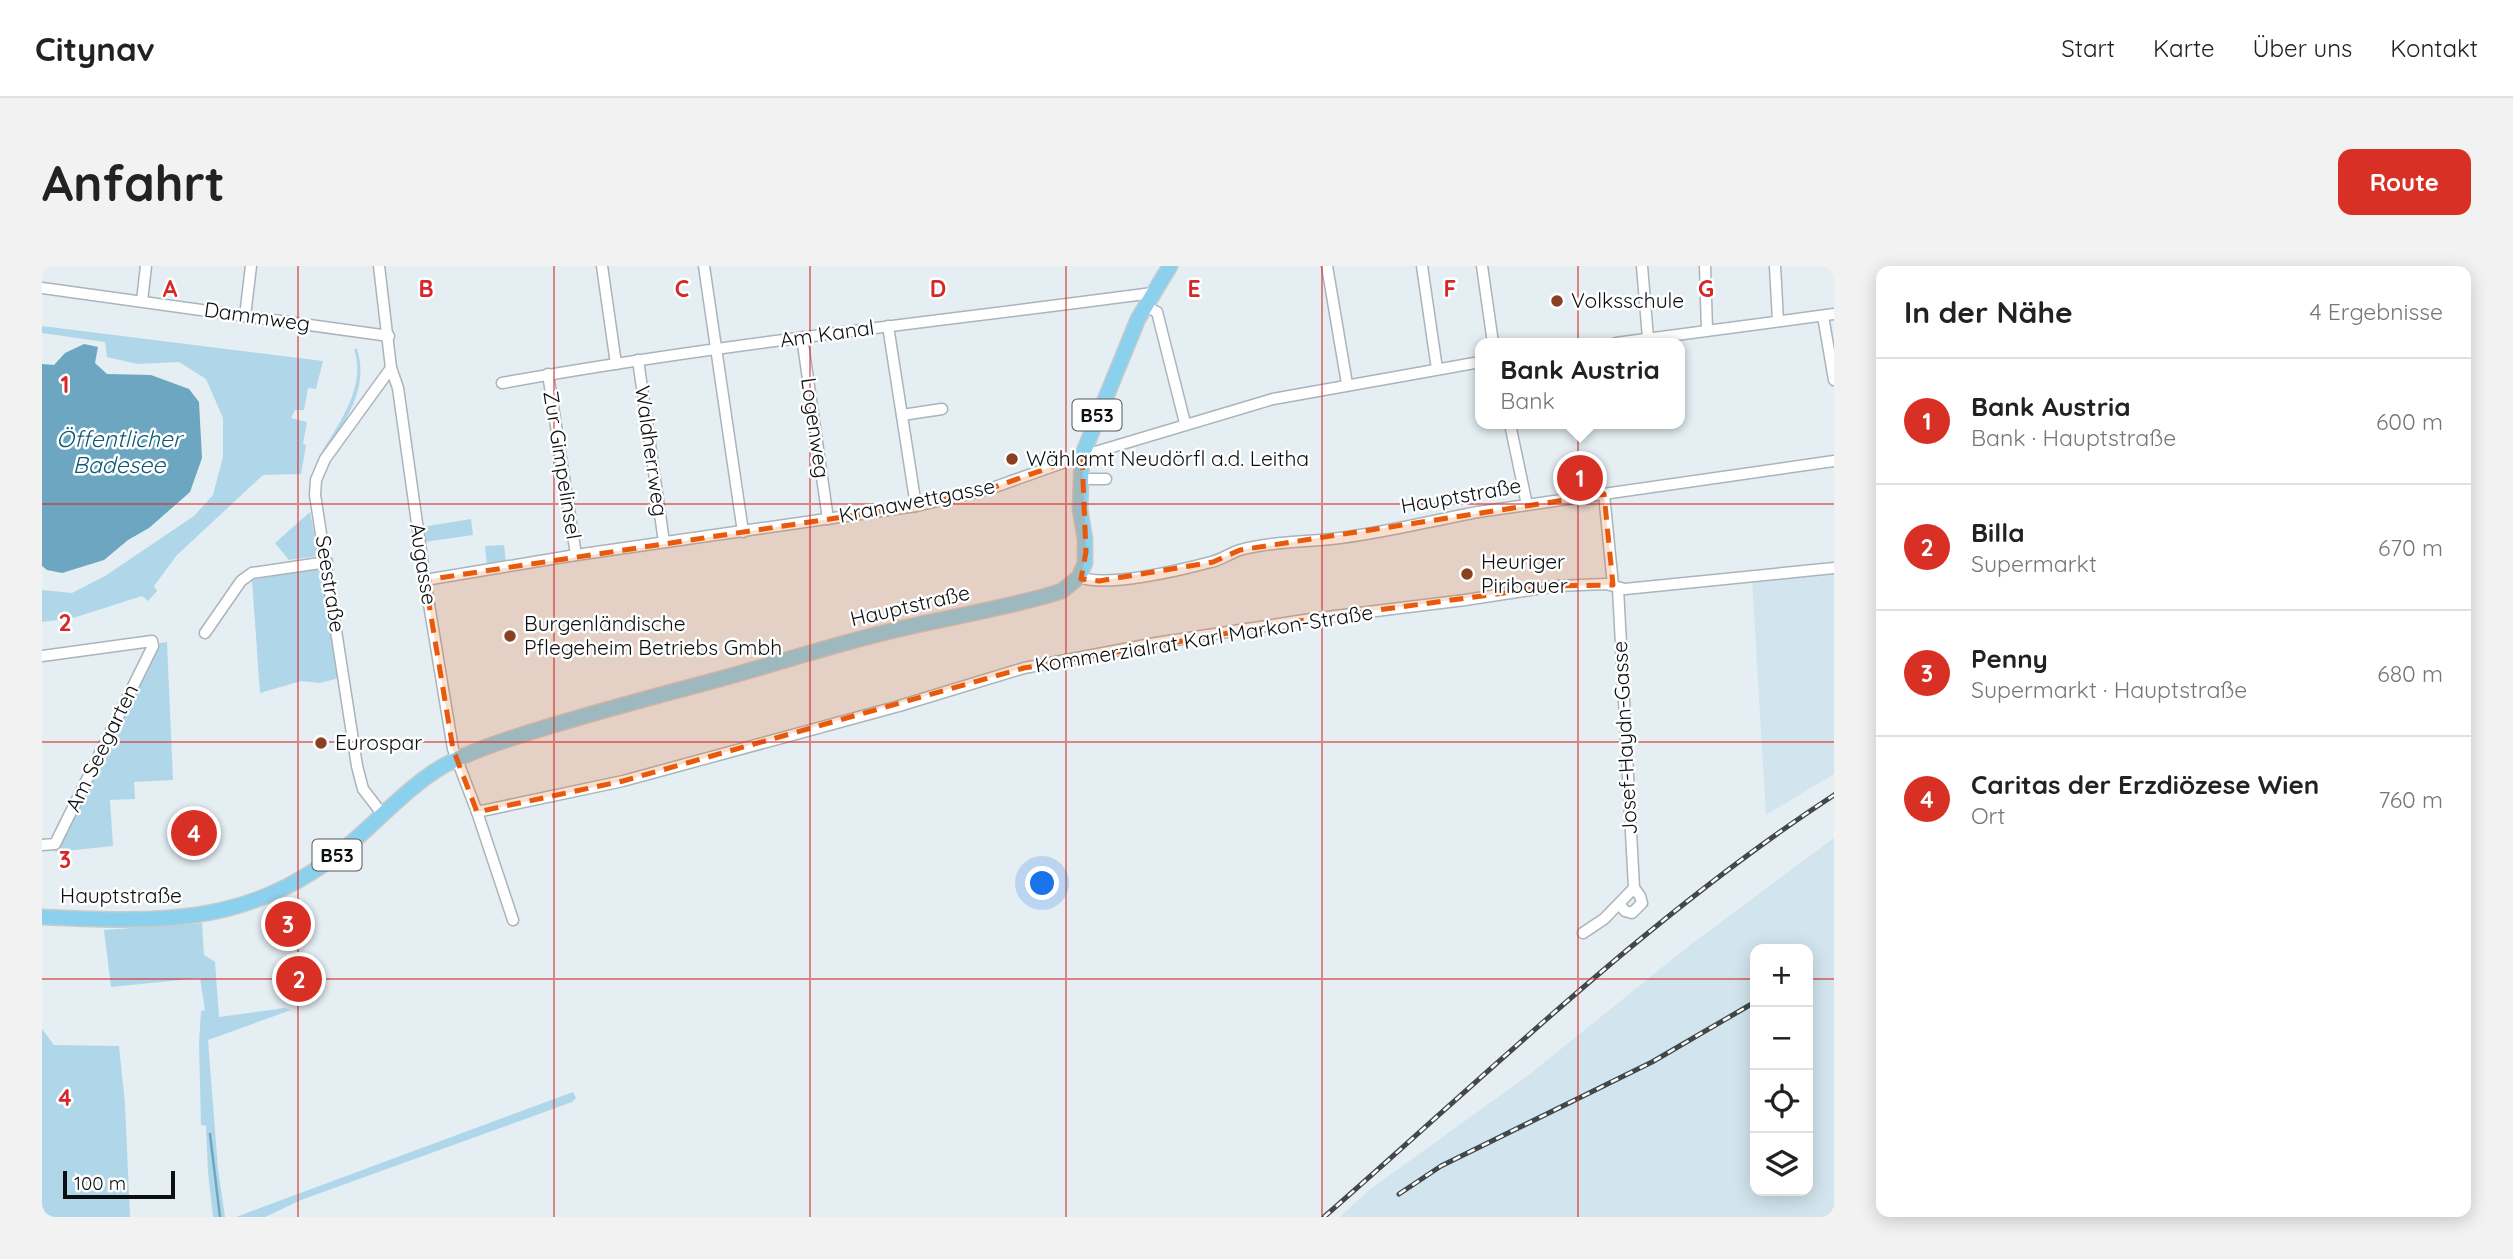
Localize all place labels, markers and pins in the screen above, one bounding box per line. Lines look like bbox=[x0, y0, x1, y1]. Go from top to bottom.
place label: Volksschule bbox=[1571, 287, 1684, 313]
marker: Volksschule bbox=[1549, 293, 1565, 309]
place label: Wählamt Neudörfl a.d. Leitha bbox=[1026, 445, 1309, 471]
marker: Wählamt Neudörfl a.d. Leitha bbox=[1004, 451, 1020, 467]
pin: 1 bbox=[1557, 452, 1603, 504]
place label: Heuriger Piribauer bbox=[1481, 548, 1568, 598]
marker: Heuriger Piribauer bbox=[1459, 566, 1475, 582]
place label: Burgenländische Pflegeheim Betriebs Gmbh bbox=[524, 610, 782, 660]
marker: Burgenländische Pflegeheim Betriebs Gmbh bbox=[502, 628, 518, 644]
place label: Eurospar bbox=[335, 729, 422, 755]
marker: Eurospar bbox=[313, 735, 329, 751]
pin: 4 bbox=[171, 807, 217, 859]
pin: 3 bbox=[265, 898, 311, 950]
pin: 2 bbox=[276, 953, 322, 1005]

